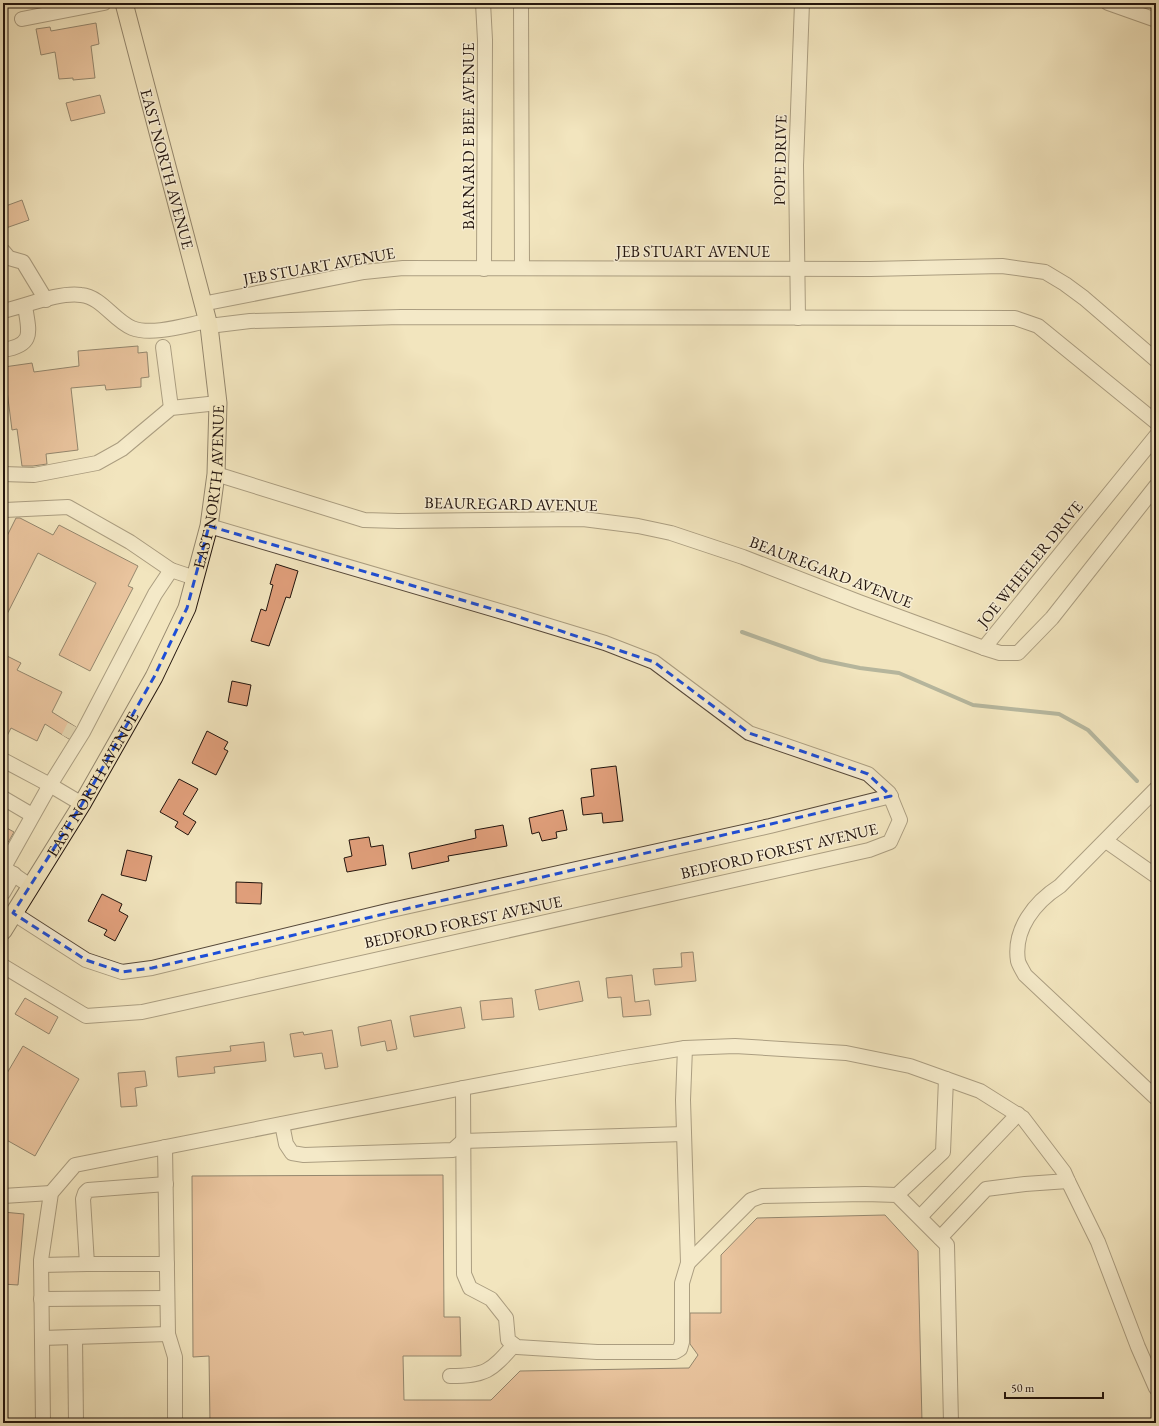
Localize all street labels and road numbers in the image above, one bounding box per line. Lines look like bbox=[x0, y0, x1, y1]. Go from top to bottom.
street label: BARNARD E BEE AVENUE bbox=[458, 42, 479, 230]
street label: EAST NORTH AVENUE bbox=[135, 87, 199, 251]
street label: POPE DRIVE bbox=[769, 114, 791, 206]
street label: JEB STUART AVENUE bbox=[614, 241, 770, 262]
street label: JEB STUART AVENUE bbox=[239, 242, 397, 290]
street label: EAST NORTH AVENUE bbox=[188, 404, 228, 571]
street label: BEAUREGARD AVENUE bbox=[424, 492, 598, 516]
street label: JOE WHEELER DRIVE bbox=[971, 496, 1088, 633]
street label: BEAUREGARD AVENUE bbox=[746, 531, 916, 613]
street label: EAST NORTH AVENUE bbox=[41, 707, 143, 861]
street label: BEDFORD FOREST AVENUE bbox=[678, 818, 880, 884]
street label: BEDFORD FOREST AVENUE bbox=[362, 891, 564, 953]

